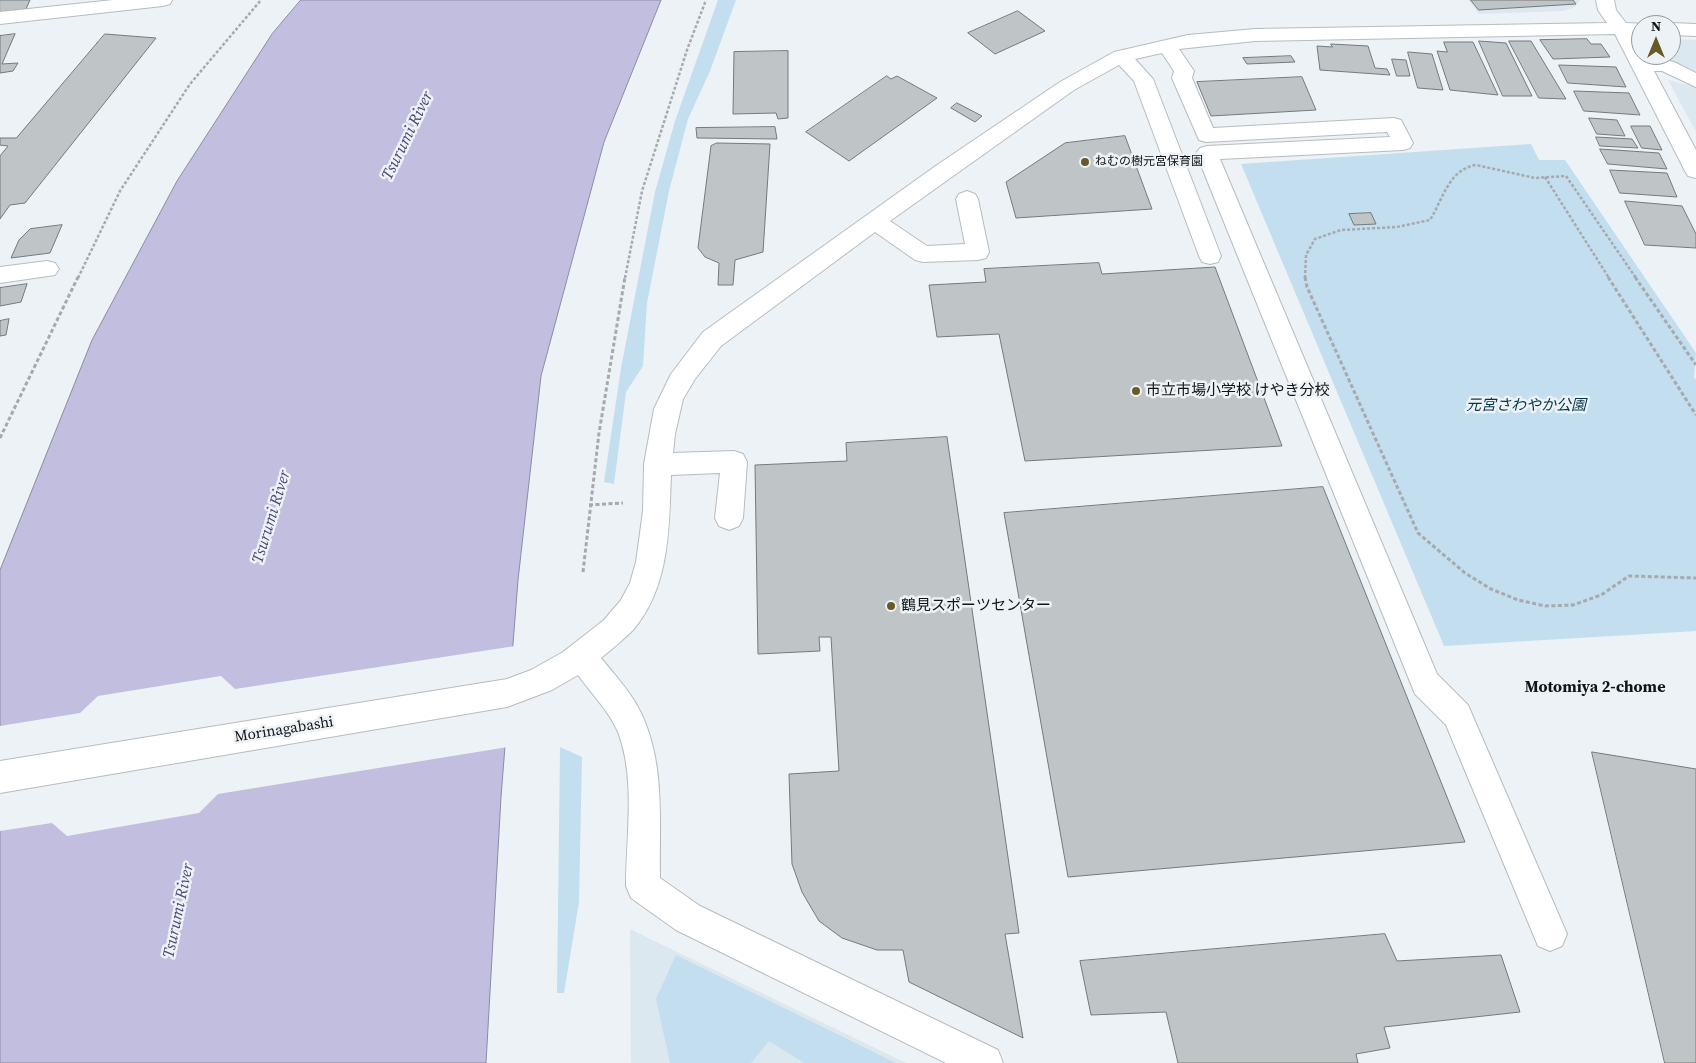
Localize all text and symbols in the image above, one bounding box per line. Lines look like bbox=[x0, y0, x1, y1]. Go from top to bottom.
north arrow bbox=[1631, 15, 1681, 65]
text: N bbox=[1651, 16, 1661, 36]
water label: Tsurumi River bbox=[378, 89, 438, 183]
place label: ねむの樹元宮保育園 bbox=[1095, 155, 1203, 169]
marker: ねむの樹元宮保育園 bbox=[1079, 156, 1091, 168]
place label: 市立市場小学校 けやき分校 bbox=[1146, 382, 1329, 400]
marker: 市立市場小学校 けやき分校 bbox=[1130, 385, 1142, 397]
park label: 元宮さわやか公園 bbox=[1466, 397, 1586, 415]
water label: Tsurumi River bbox=[249, 468, 295, 566]
place label: 鶴見スポーツセンター bbox=[901, 597, 1051, 615]
marker: 鶴見スポーツセンター bbox=[885, 600, 897, 612]
district label: Motomiya 2-chome bbox=[1525, 678, 1665, 698]
street label: Morinagabashi bbox=[233, 713, 335, 747]
water label: Tsurumi River bbox=[160, 862, 198, 960]

